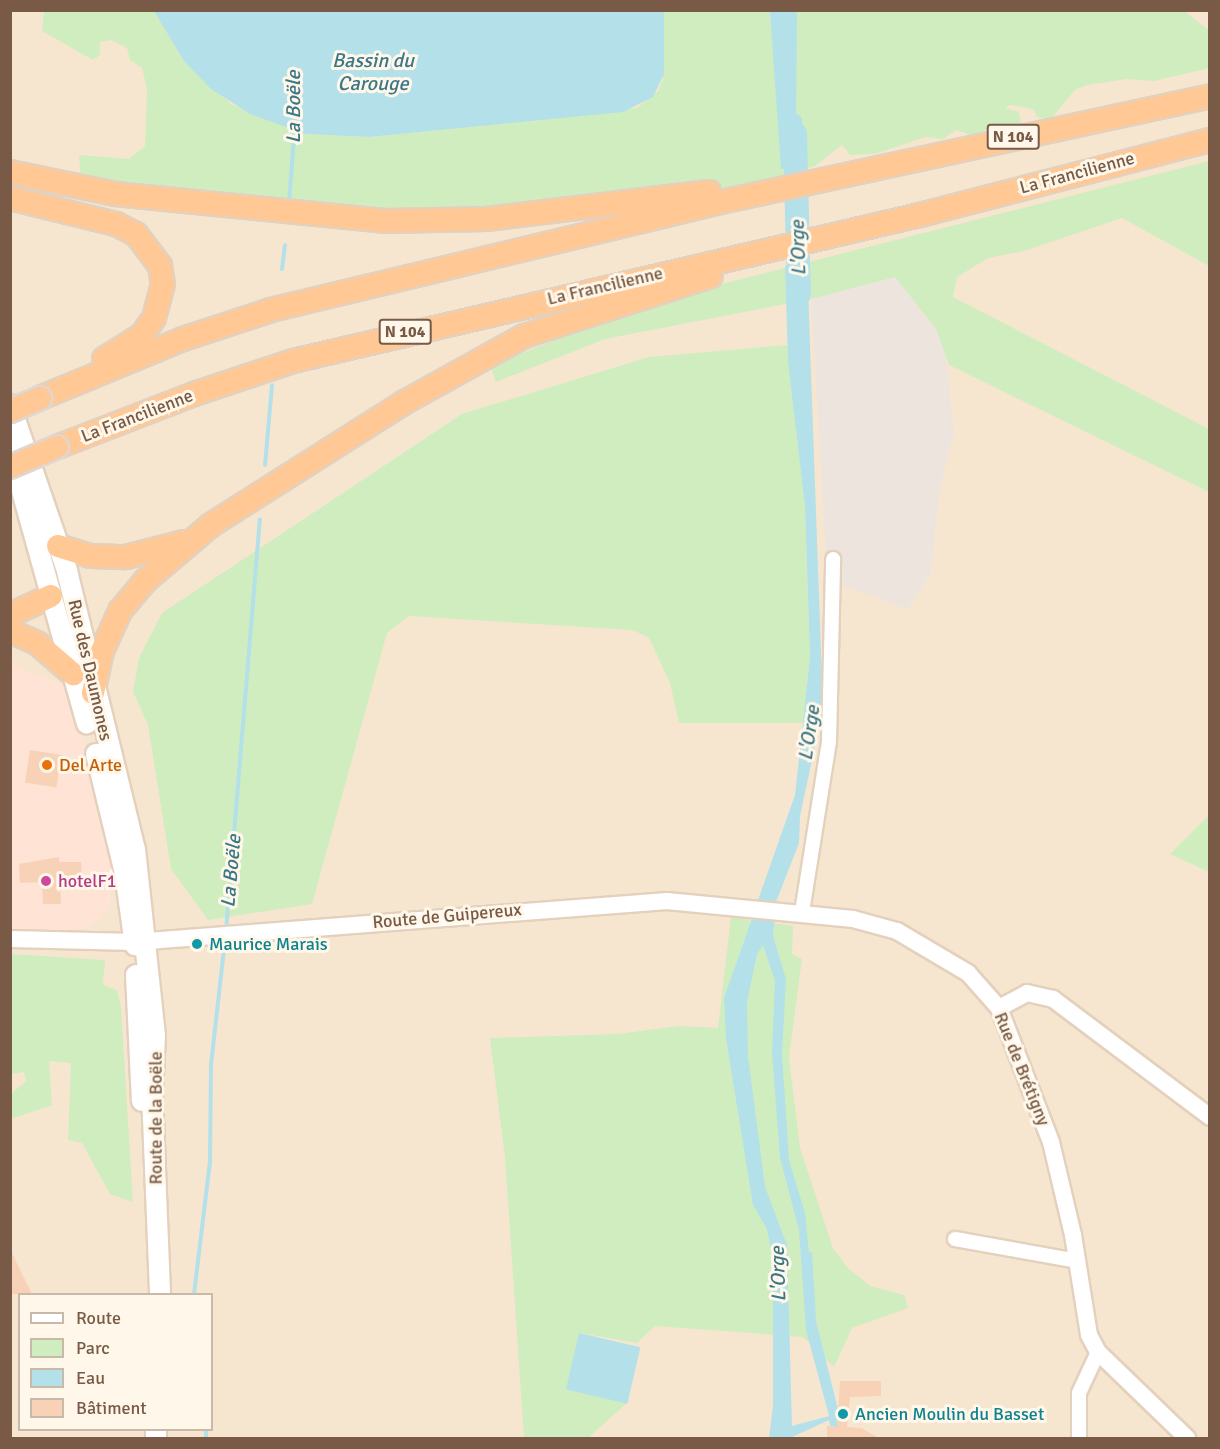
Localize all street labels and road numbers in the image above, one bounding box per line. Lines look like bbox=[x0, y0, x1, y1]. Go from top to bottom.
road number: N 104 bbox=[986, 124, 1040, 150]
street label: La Francilienne bbox=[1017, 147, 1137, 199]
street label: La Francilienne bbox=[545, 262, 665, 310]
road number: N 104 bbox=[378, 319, 432, 345]
street label: La Francilienne bbox=[78, 385, 196, 447]
street label: Rue des Daumones bbox=[63, 597, 117, 743]
street label: Route de Guipereux bbox=[372, 899, 522, 933]
street label: Rue de Brétigny bbox=[989, 1009, 1055, 1129]
street label: Route de la Boële bbox=[145, 1051, 167, 1185]

